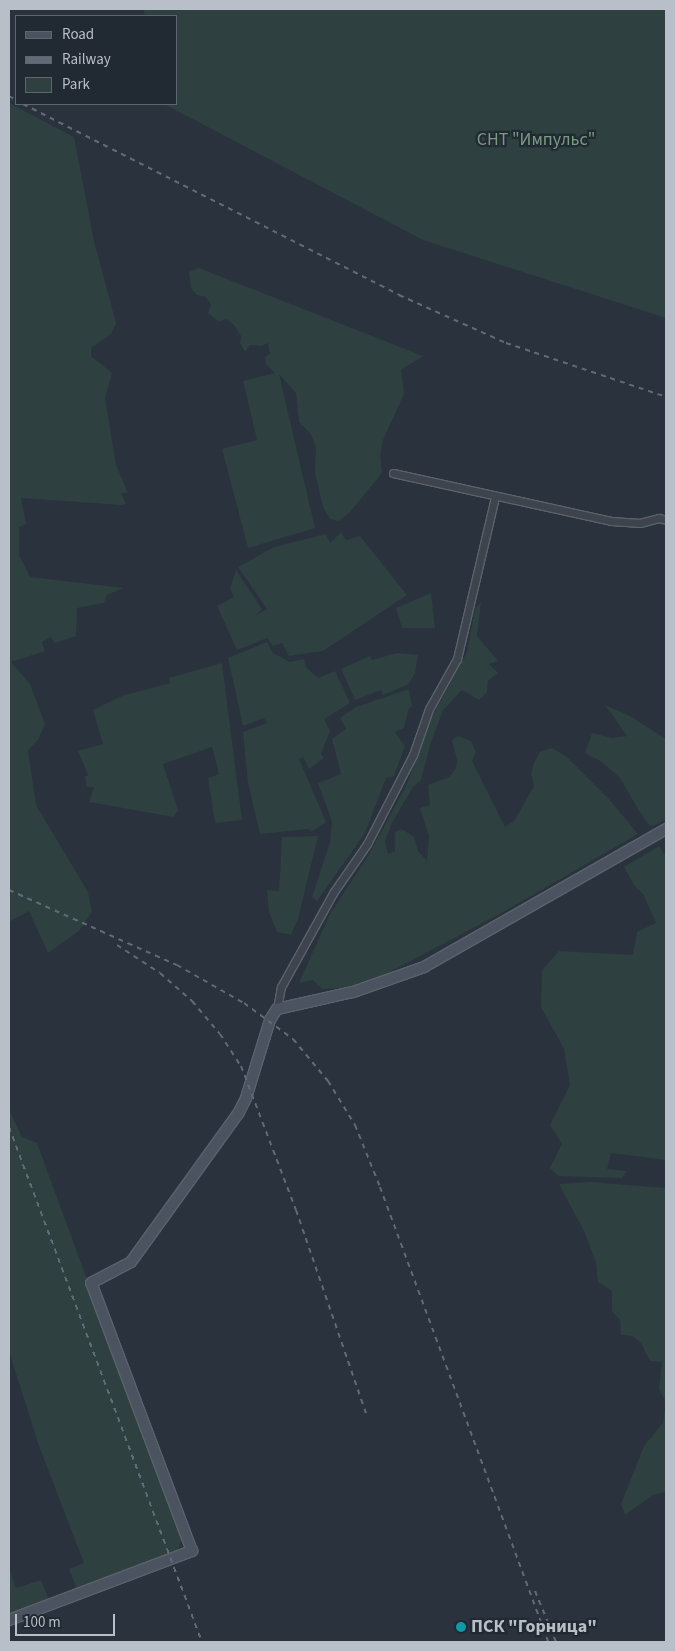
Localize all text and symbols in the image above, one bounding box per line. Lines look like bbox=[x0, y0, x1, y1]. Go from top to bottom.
legend bbox=[15, 15, 178, 105]
text: Road bbox=[62, 24, 94, 45]
text: Railway bbox=[62, 49, 111, 70]
text: Park bbox=[62, 74, 90, 95]
park label: СНТ "Импульс" bbox=[477, 129, 595, 151]
scale bar bbox=[18, 1604, 118, 1636]
text: 100 m bbox=[23, 1612, 61, 1633]
place label: ПСК "Горница" bbox=[471, 1616, 597, 1638]
marker: ПСК "Горница" bbox=[455, 1621, 467, 1633]

